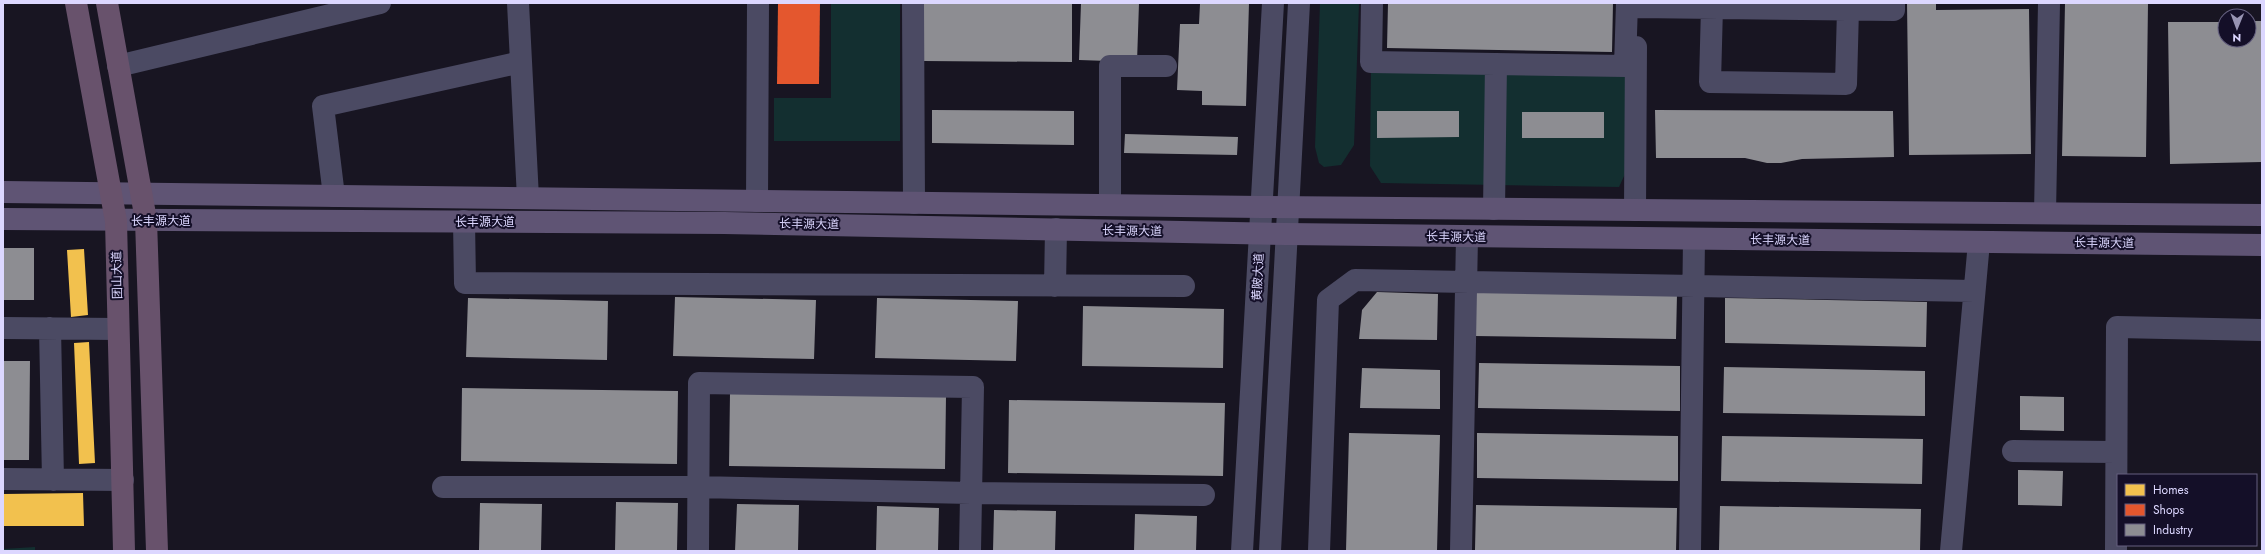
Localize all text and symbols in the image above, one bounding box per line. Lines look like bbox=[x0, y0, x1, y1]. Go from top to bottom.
north arrow bbox=[2217, 8, 2257, 48]
text: N bbox=[2232, 30, 2241, 46]
street label: 长丰源大道 bbox=[131, 212, 191, 230]
street label: 长丰源大道 bbox=[455, 213, 515, 231]
street label: 长丰源大道 bbox=[779, 214, 839, 234]
street label: 长丰源大道 bbox=[1102, 221, 1162, 241]
street label: 长丰源大道 bbox=[1426, 227, 1486, 247]
street label: 长丰源大道 bbox=[1750, 230, 1810, 250]
street label: 长丰源大道 bbox=[2074, 233, 2134, 253]
street label: 团山大道 bbox=[108, 251, 126, 299]
street label: 黄陂大道 bbox=[1248, 253, 1268, 301]
legend bbox=[2117, 474, 2257, 546]
text: Homes bbox=[2153, 481, 2189, 499]
text: Shops bbox=[2153, 501, 2184, 519]
text: Industry bbox=[2153, 521, 2194, 539]

